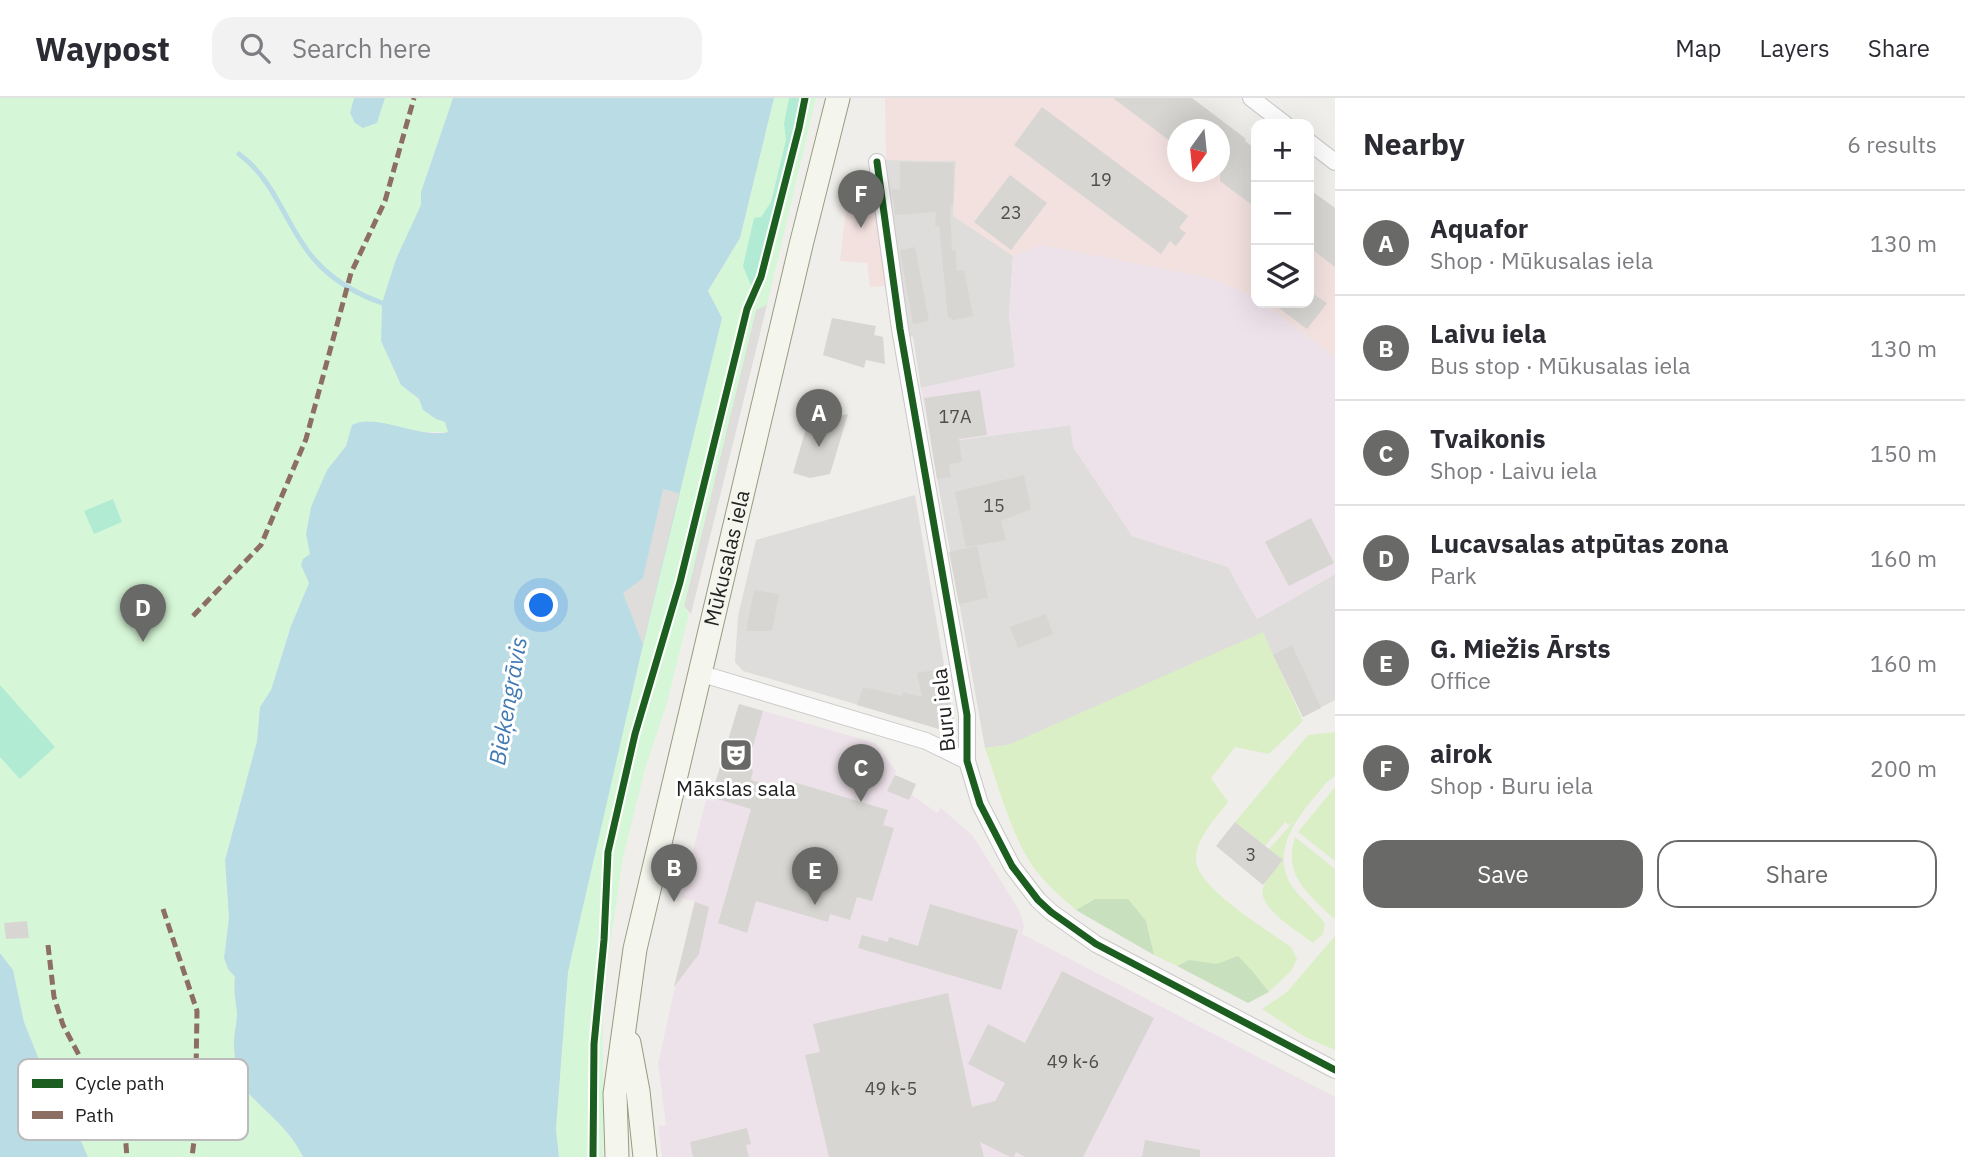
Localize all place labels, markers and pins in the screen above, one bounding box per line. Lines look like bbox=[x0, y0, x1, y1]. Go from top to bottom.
pin: F bbox=[838, 170, 884, 228]
pin: A bbox=[796, 389, 842, 447]
pin: D bbox=[120, 584, 166, 642]
theatre icon: Mākslas sala bbox=[717, 736, 755, 774]
pin: C bbox=[838, 744, 884, 802]
place label: Mākslas sala bbox=[676, 774, 796, 802]
pin: B bbox=[651, 844, 697, 902]
pin: E bbox=[792, 847, 838, 905]

